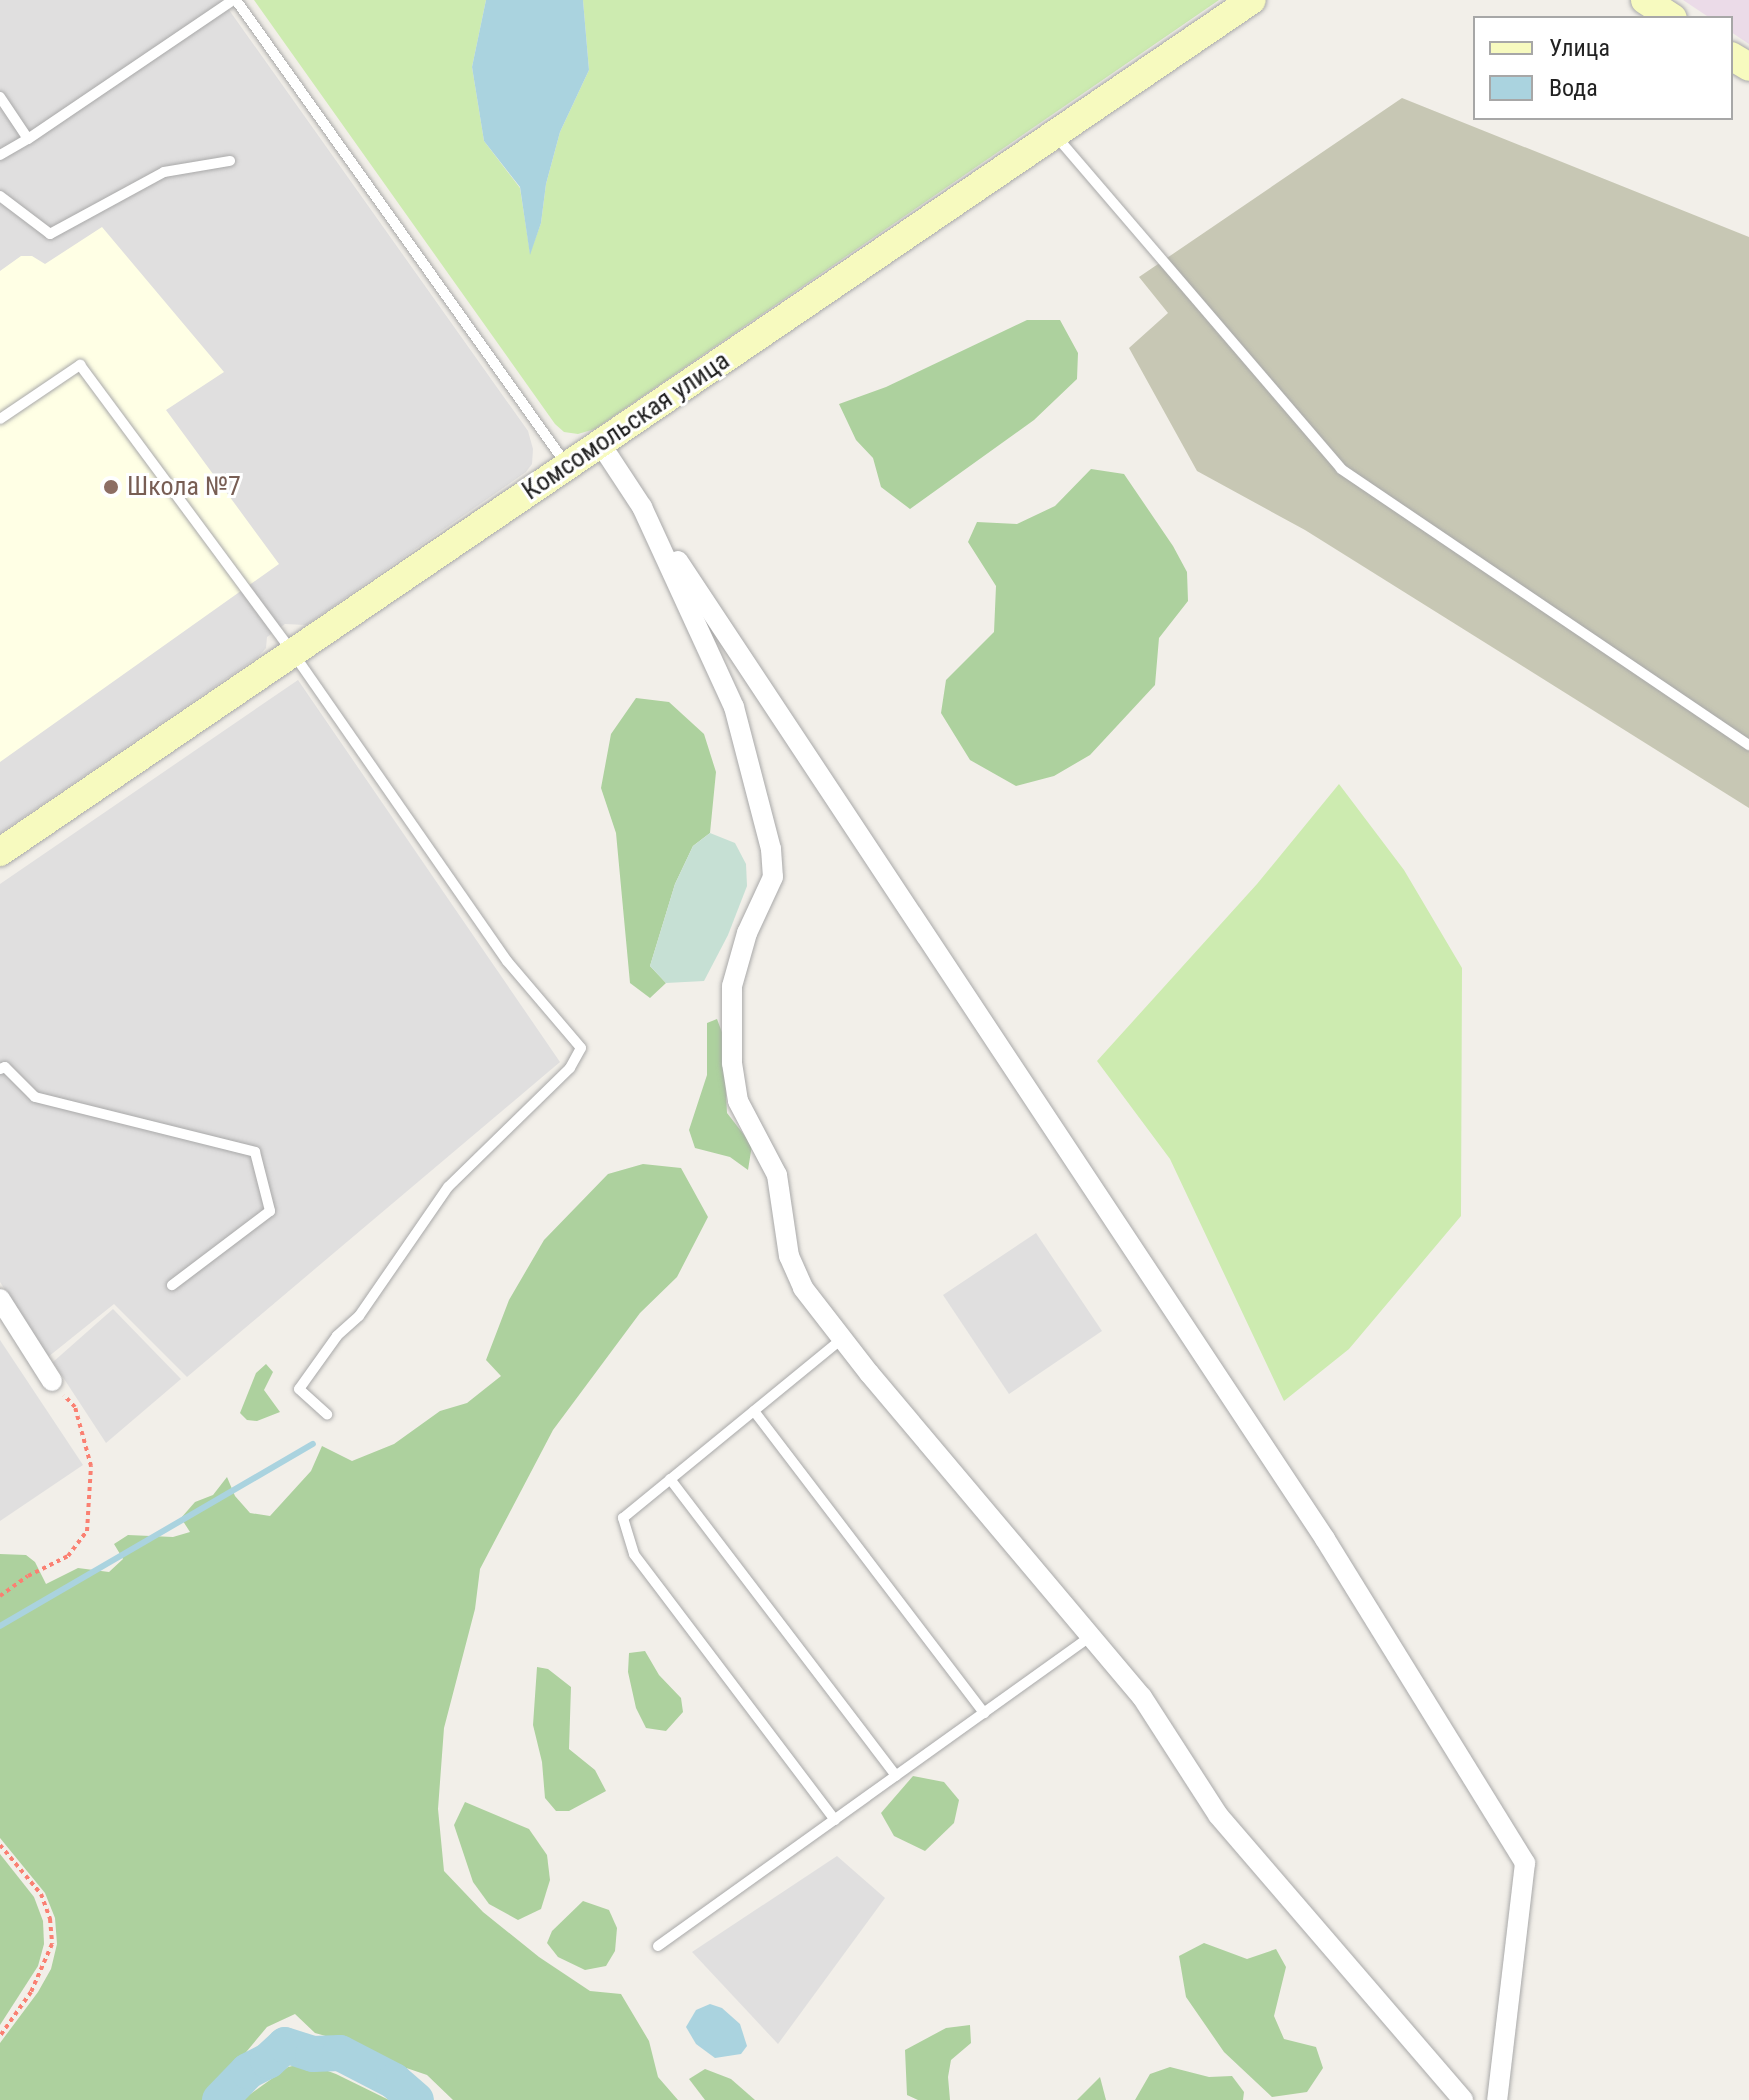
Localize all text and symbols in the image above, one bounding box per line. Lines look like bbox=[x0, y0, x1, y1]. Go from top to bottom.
legend bbox=[1473, 16, 1733, 120]
text: Улица bbox=[1549, 34, 1610, 62]
text: Вода bbox=[1549, 74, 1598, 102]
street label: Комсомольская улица bbox=[517, 345, 735, 507]
place label: Школа №7 bbox=[127, 471, 241, 503]
marker: Школа №7 bbox=[102, 478, 120, 496]

